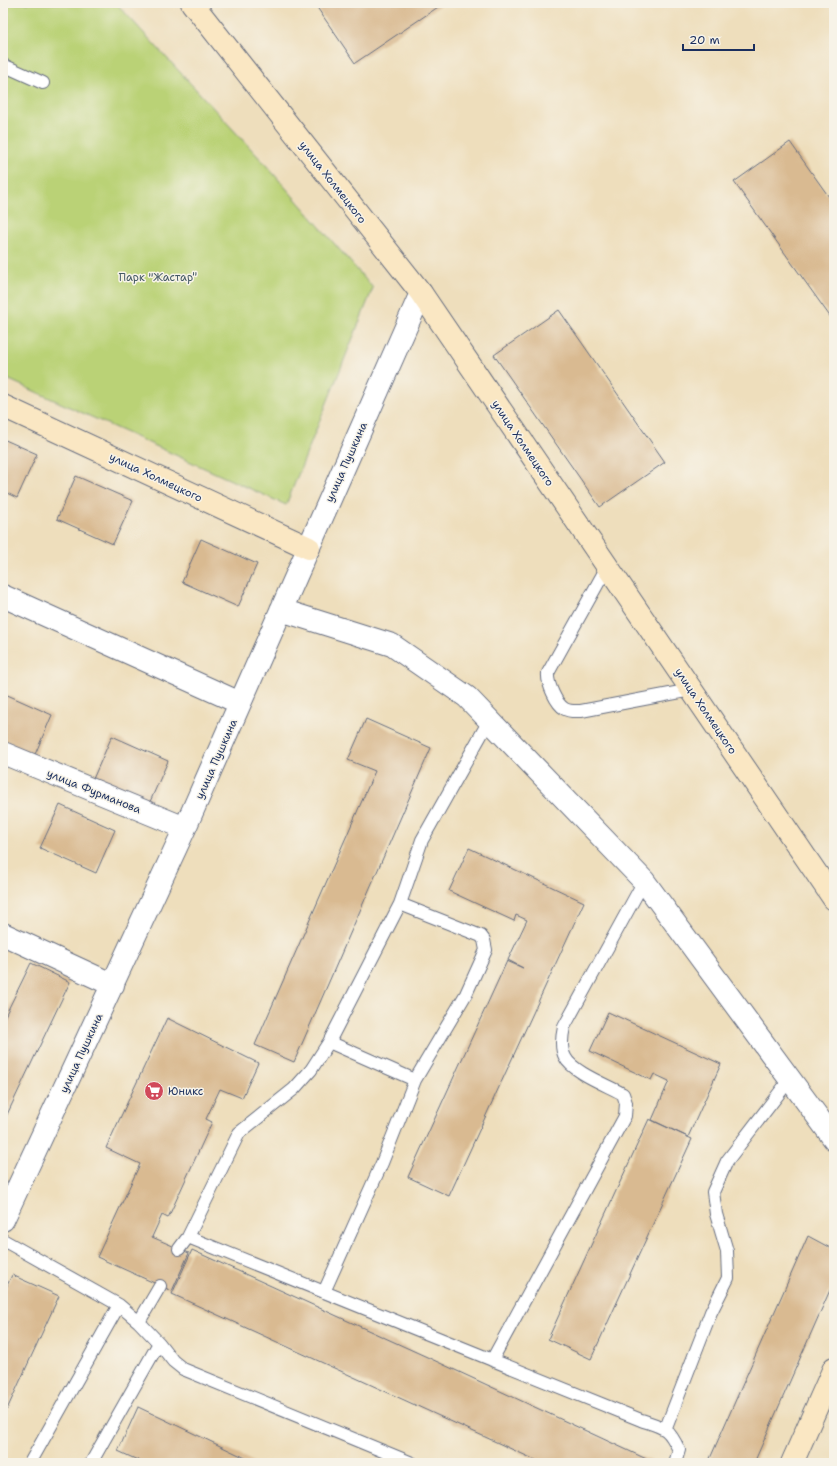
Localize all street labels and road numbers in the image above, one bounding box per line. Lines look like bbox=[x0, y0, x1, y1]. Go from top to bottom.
street label: улица Холмецкого bbox=[296, 138, 370, 227]
street label: улица Холмецкого bbox=[488, 397, 557, 490]
street label: улица Пушкина bbox=[322, 420, 371, 505]
street label: улица Холмецкого bbox=[107, 449, 205, 506]
street label: улица Холмецкого bbox=[671, 665, 740, 758]
street label: улица Пушкина bbox=[192, 717, 241, 802]
street label: улица Фурманова bbox=[44, 766, 143, 817]
street label: улица Пушкина bbox=[56, 1011, 107, 1096]

